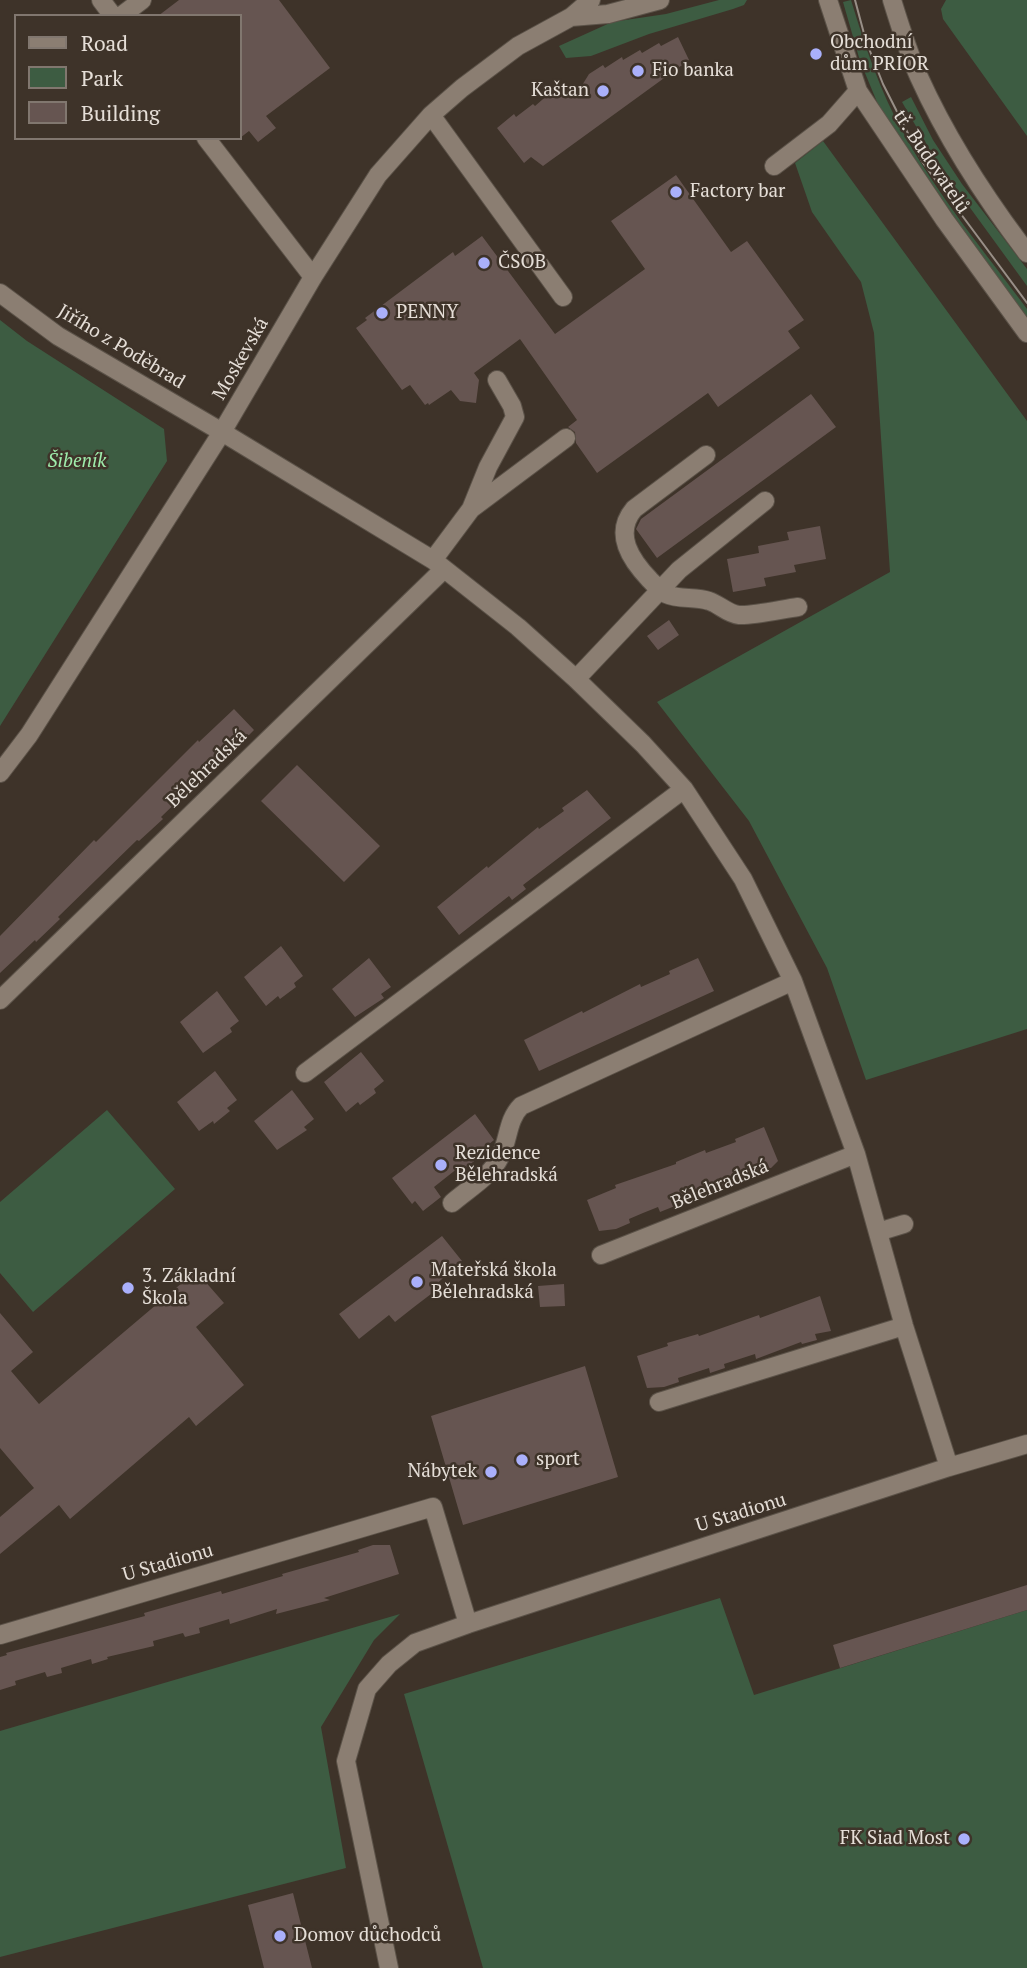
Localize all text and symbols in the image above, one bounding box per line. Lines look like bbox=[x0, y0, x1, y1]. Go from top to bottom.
legend bbox=[14, 14, 242, 140]
text: Road bbox=[81, 29, 128, 57]
place label: Obchodní dům PRIOR bbox=[830, 32, 929, 76]
marker: Obchodní dům PRIOR bbox=[808, 46, 824, 62]
place label: Fio banka bbox=[652, 60, 734, 82]
marker: Fio banka bbox=[630, 63, 646, 79]
text: Park bbox=[81, 64, 123, 92]
place label: Kaštan bbox=[531, 80, 589, 102]
marker: Kaštan bbox=[595, 83, 611, 99]
text: Building bbox=[81, 99, 160, 127]
street label: tř. Budovatelů bbox=[888, 106, 974, 218]
place label: Factory bar bbox=[690, 181, 785, 203]
marker: Factory bar bbox=[668, 184, 684, 200]
place label: ČSOB bbox=[498, 252, 546, 274]
marker: ČSOB bbox=[476, 255, 492, 271]
street label: Jiřího z Poděbrad bbox=[53, 300, 189, 394]
place label: PENNY bbox=[396, 302, 458, 324]
marker: PENNY bbox=[374, 305, 390, 321]
street label: Moskevská bbox=[208, 314, 274, 404]
park label: Šibeník bbox=[48, 451, 106, 473]
street label: Bělehradská bbox=[162, 725, 252, 813]
place label: Rezidence Bělehradská bbox=[455, 1143, 558, 1187]
street label: Bělehradská bbox=[668, 1155, 772, 1215]
marker: Rezidence Bělehradská bbox=[433, 1157, 449, 1173]
place label: Mateřská škola Bělehradská bbox=[431, 1260, 557, 1304]
place label: 3. Základní Škola bbox=[142, 1266, 236, 1310]
marker: Mateřská škola Bělehradská bbox=[409, 1274, 425, 1290]
marker: 3. Základní Škola bbox=[120, 1280, 136, 1296]
place label: sport bbox=[536, 1449, 580, 1471]
marker: sport bbox=[514, 1452, 530, 1468]
place label: Nábytek bbox=[407, 1461, 477, 1483]
marker: Nábytek bbox=[483, 1464, 499, 1480]
street label: U Stadionu bbox=[693, 1488, 789, 1538]
street label: U Stadionu bbox=[120, 1539, 216, 1587]
place label: FK Siad Most bbox=[840, 1828, 950, 1850]
marker: FK Siad Most bbox=[956, 1831, 972, 1847]
place label: Domov důchodců bbox=[294, 1925, 441, 1947]
marker: Domov důchodců bbox=[272, 1928, 288, 1944]

